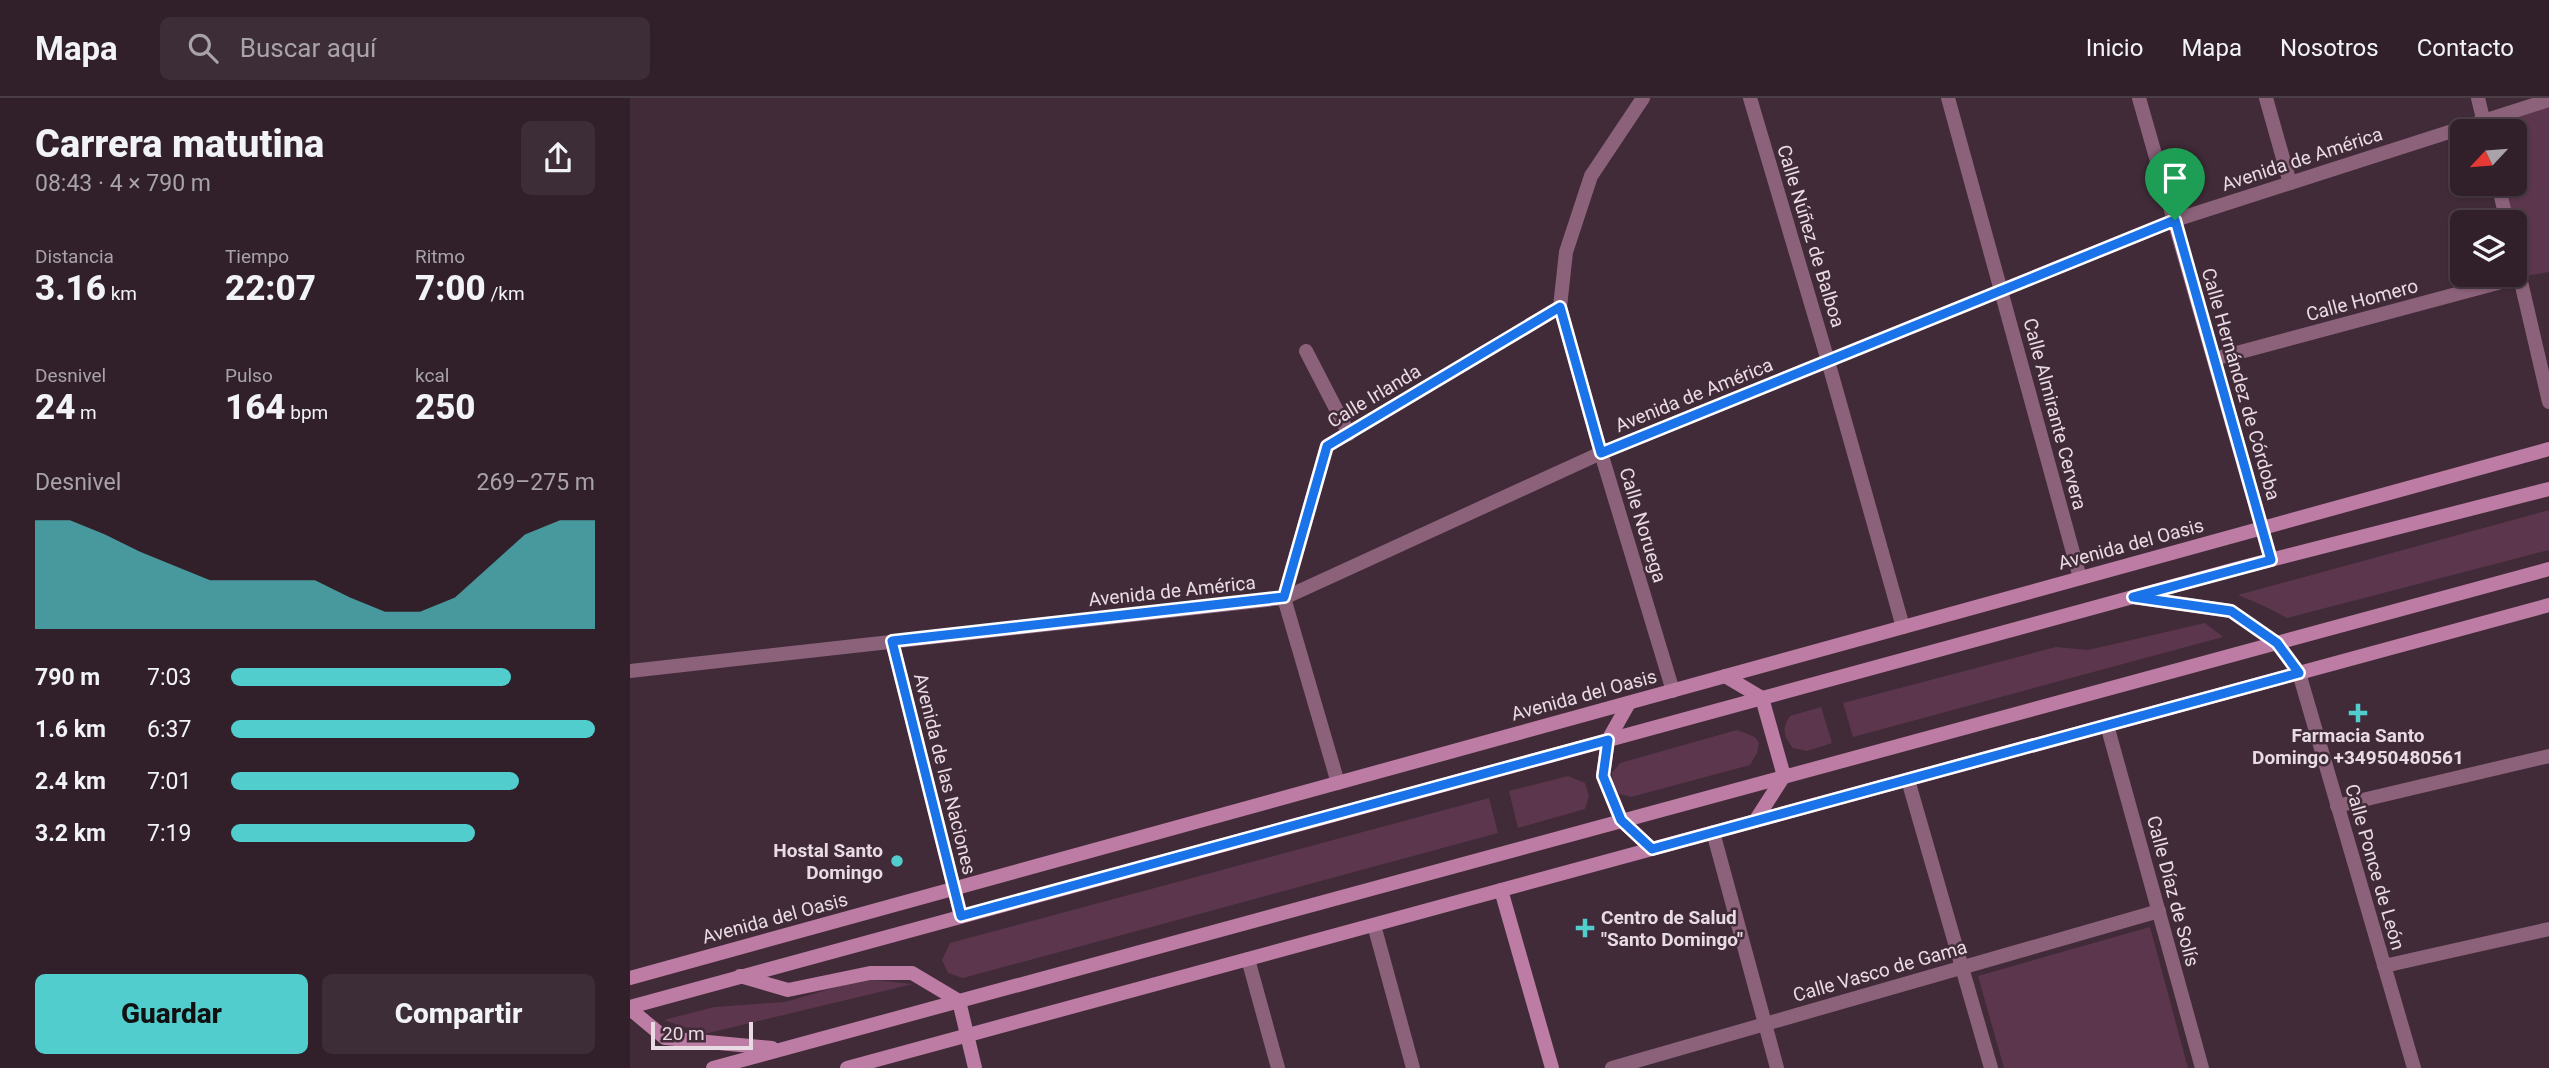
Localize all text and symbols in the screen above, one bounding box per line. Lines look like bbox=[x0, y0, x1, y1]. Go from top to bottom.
search box bbox=[160, 17, 650, 80]
text: Mapa bbox=[35, 29, 118, 68]
icon: search bbox=[184, 29, 222, 67]
text: Buscar aquí bbox=[240, 33, 376, 63]
text: Inicio bbox=[2086, 34, 2143, 62]
text: Mapa bbox=[2181, 34, 2242, 62]
text: Nosotros bbox=[2280, 34, 2379, 62]
text: Contacto bbox=[2417, 34, 2514, 62]
north arrow bbox=[2450, 119, 2527, 196]
map controls bbox=[2450, 119, 2527, 287]
button: share bbox=[521, 121, 595, 195]
text: Carrera matutina bbox=[35, 122, 324, 166]
street label: Avenida de América bbox=[2219, 122, 2385, 196]
street label: Calle Núñez de Balboa bbox=[1772, 142, 1850, 330]
pin bbox=[2145, 148, 2205, 220]
icon: arrive bbox=[2156, 159, 2194, 197]
text: 08:43 · 4 × 790 m bbox=[35, 170, 211, 197]
button: layers bbox=[2450, 210, 2527, 287]
text: Distancia bbox=[35, 245, 114, 268]
text: Tiempo bbox=[225, 245, 289, 268]
text: Ritmo bbox=[415, 245, 465, 268]
street label: Calle Hernández de Córdoba bbox=[2197, 265, 2285, 503]
text: 3.16 bbox=[35, 268, 106, 309]
text: 22:07 bbox=[225, 268, 316, 309]
text: 7:00 bbox=[415, 268, 486, 309]
street label: Calle Homero bbox=[2304, 274, 2420, 326]
text: km bbox=[106, 282, 137, 305]
text: /km bbox=[486, 282, 525, 305]
street label: Calle Almirante Cervera bbox=[2018, 316, 2092, 512]
street label: Avenida de América bbox=[1612, 353, 1776, 437]
street label: Calle Irlanda bbox=[1323, 359, 1425, 433]
text: Desnivel bbox=[35, 364, 106, 387]
text: Pulso bbox=[225, 364, 273, 387]
text: kcal bbox=[415, 364, 449, 387]
text: 24 bbox=[35, 387, 75, 428]
text: 164 bbox=[225, 387, 286, 428]
text: 250 bbox=[415, 387, 476, 428]
text: m bbox=[75, 401, 97, 424]
text: bpm bbox=[286, 401, 328, 424]
street label: Calle Noruega bbox=[1615, 465, 1671, 585]
text: Desnivel bbox=[35, 469, 121, 496]
text: 269–275 m bbox=[476, 469, 595, 496]
street label: Avenida del Oasis bbox=[2056, 514, 2206, 574]
street label: Avenida de América bbox=[1087, 571, 1257, 611]
text: 790 m bbox=[35, 664, 100, 691]
text: 7:03 bbox=[147, 664, 191, 691]
street label: Avenida del Oasis bbox=[1509, 665, 1659, 725]
street label: Avenida de las Naciones bbox=[909, 671, 981, 877]
marker: Farmacia Santo Domingo +34950480561 bbox=[2350, 705, 2366, 721]
text: 1.6 km bbox=[35, 716, 106, 743]
text: 6:37 bbox=[147, 716, 191, 743]
place label: Farmacia Santo Domingo +34950480561 bbox=[2252, 724, 2464, 769]
text: 2.4 km bbox=[35, 768, 106, 795]
text: 7:01 bbox=[147, 768, 191, 795]
street label: Calle Ponce de León bbox=[2340, 781, 2410, 953]
street label: Calle Díaz de Solís bbox=[2142, 813, 2204, 969]
text: 3.2 km bbox=[35, 820, 106, 847]
text: 7:19 bbox=[147, 820, 191, 847]
place label: Hostal Santo Domingo bbox=[773, 839, 883, 884]
marker: Hostal Santo Domingo bbox=[889, 853, 905, 869]
street label: Avenida del Oasis bbox=[700, 888, 850, 948]
place label: Centro de Salud "Santo Domingo" bbox=[1601, 906, 1743, 951]
marker: Centro de Salud "Santo Domingo" bbox=[1575, 918, 1595, 938]
street label: Calle Vasco de Gama bbox=[1790, 935, 1970, 1007]
button: Guardar bbox=[35, 974, 308, 1054]
button: Compartir bbox=[322, 974, 595, 1054]
scale bar bbox=[651, 1019, 752, 1051]
text: 20 m bbox=[662, 1022, 705, 1045]

